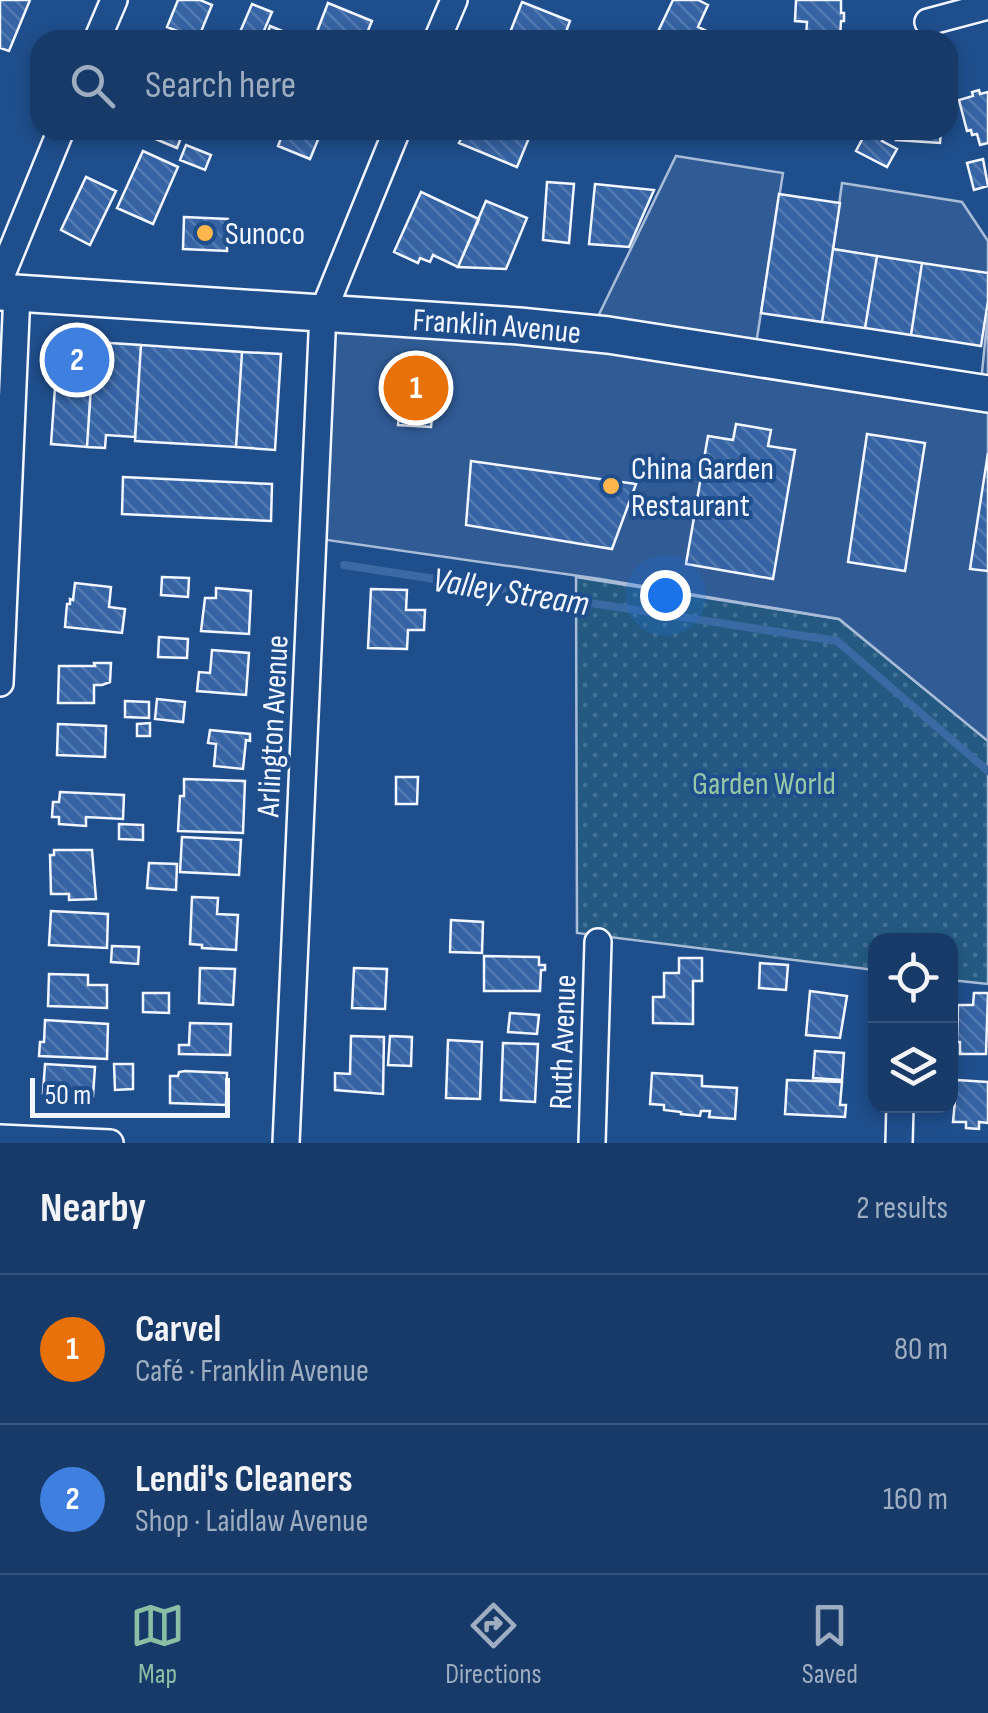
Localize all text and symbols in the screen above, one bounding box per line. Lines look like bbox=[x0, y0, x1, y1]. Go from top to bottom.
search box bbox=[30, 30, 958, 140]
icon: search bbox=[65, 58, 120, 113]
text: Search here bbox=[145, 63, 296, 108]
place label: Sunoco bbox=[225, 215, 305, 254]
marker: Sunoco bbox=[194, 222, 216, 244]
street label: Franklin Avenue bbox=[411, 301, 583, 353]
pin: 2 bbox=[44, 322, 110, 398]
pin: 1 bbox=[384, 350, 448, 426]
place label: China Garden Restaurant bbox=[631, 450, 774, 526]
marker: China Garden Restaurant bbox=[600, 475, 622, 497]
water label: Valley Stream bbox=[430, 559, 592, 626]
your location bbox=[640, 570, 691, 621]
street label: Arlington Avenue bbox=[249, 634, 298, 819]
park label: Garden World bbox=[692, 765, 836, 804]
map controls bbox=[868, 933, 958, 1113]
button: locate bbox=[868, 933, 958, 1023]
street label: Ruth Avenue bbox=[542, 974, 585, 1110]
button: layers bbox=[868, 1023, 958, 1113]
scale bar bbox=[30, 1073, 230, 1118]
text: 50 m bbox=[45, 1079, 91, 1112]
text: Nearby bbox=[40, 1183, 146, 1234]
text: 2 results bbox=[856, 1189, 948, 1228]
text: Carvel bbox=[135, 1307, 221, 1352]
text: 1 bbox=[66, 1330, 79, 1369]
text: 80 m bbox=[894, 1330, 948, 1369]
text: Café · Franklin Avenue bbox=[135, 1352, 369, 1391]
text: Lendi's Cleaners bbox=[135, 1457, 353, 1502]
text: 2 bbox=[65, 1480, 80, 1519]
text: 160 m bbox=[883, 1480, 948, 1519]
text: Shop · Laidlaw Avenue bbox=[135, 1502, 368, 1541]
tab: Map bbox=[130, 1598, 185, 1691]
tab: Directions bbox=[445, 1598, 542, 1691]
tab: Saved bbox=[802, 1598, 858, 1691]

